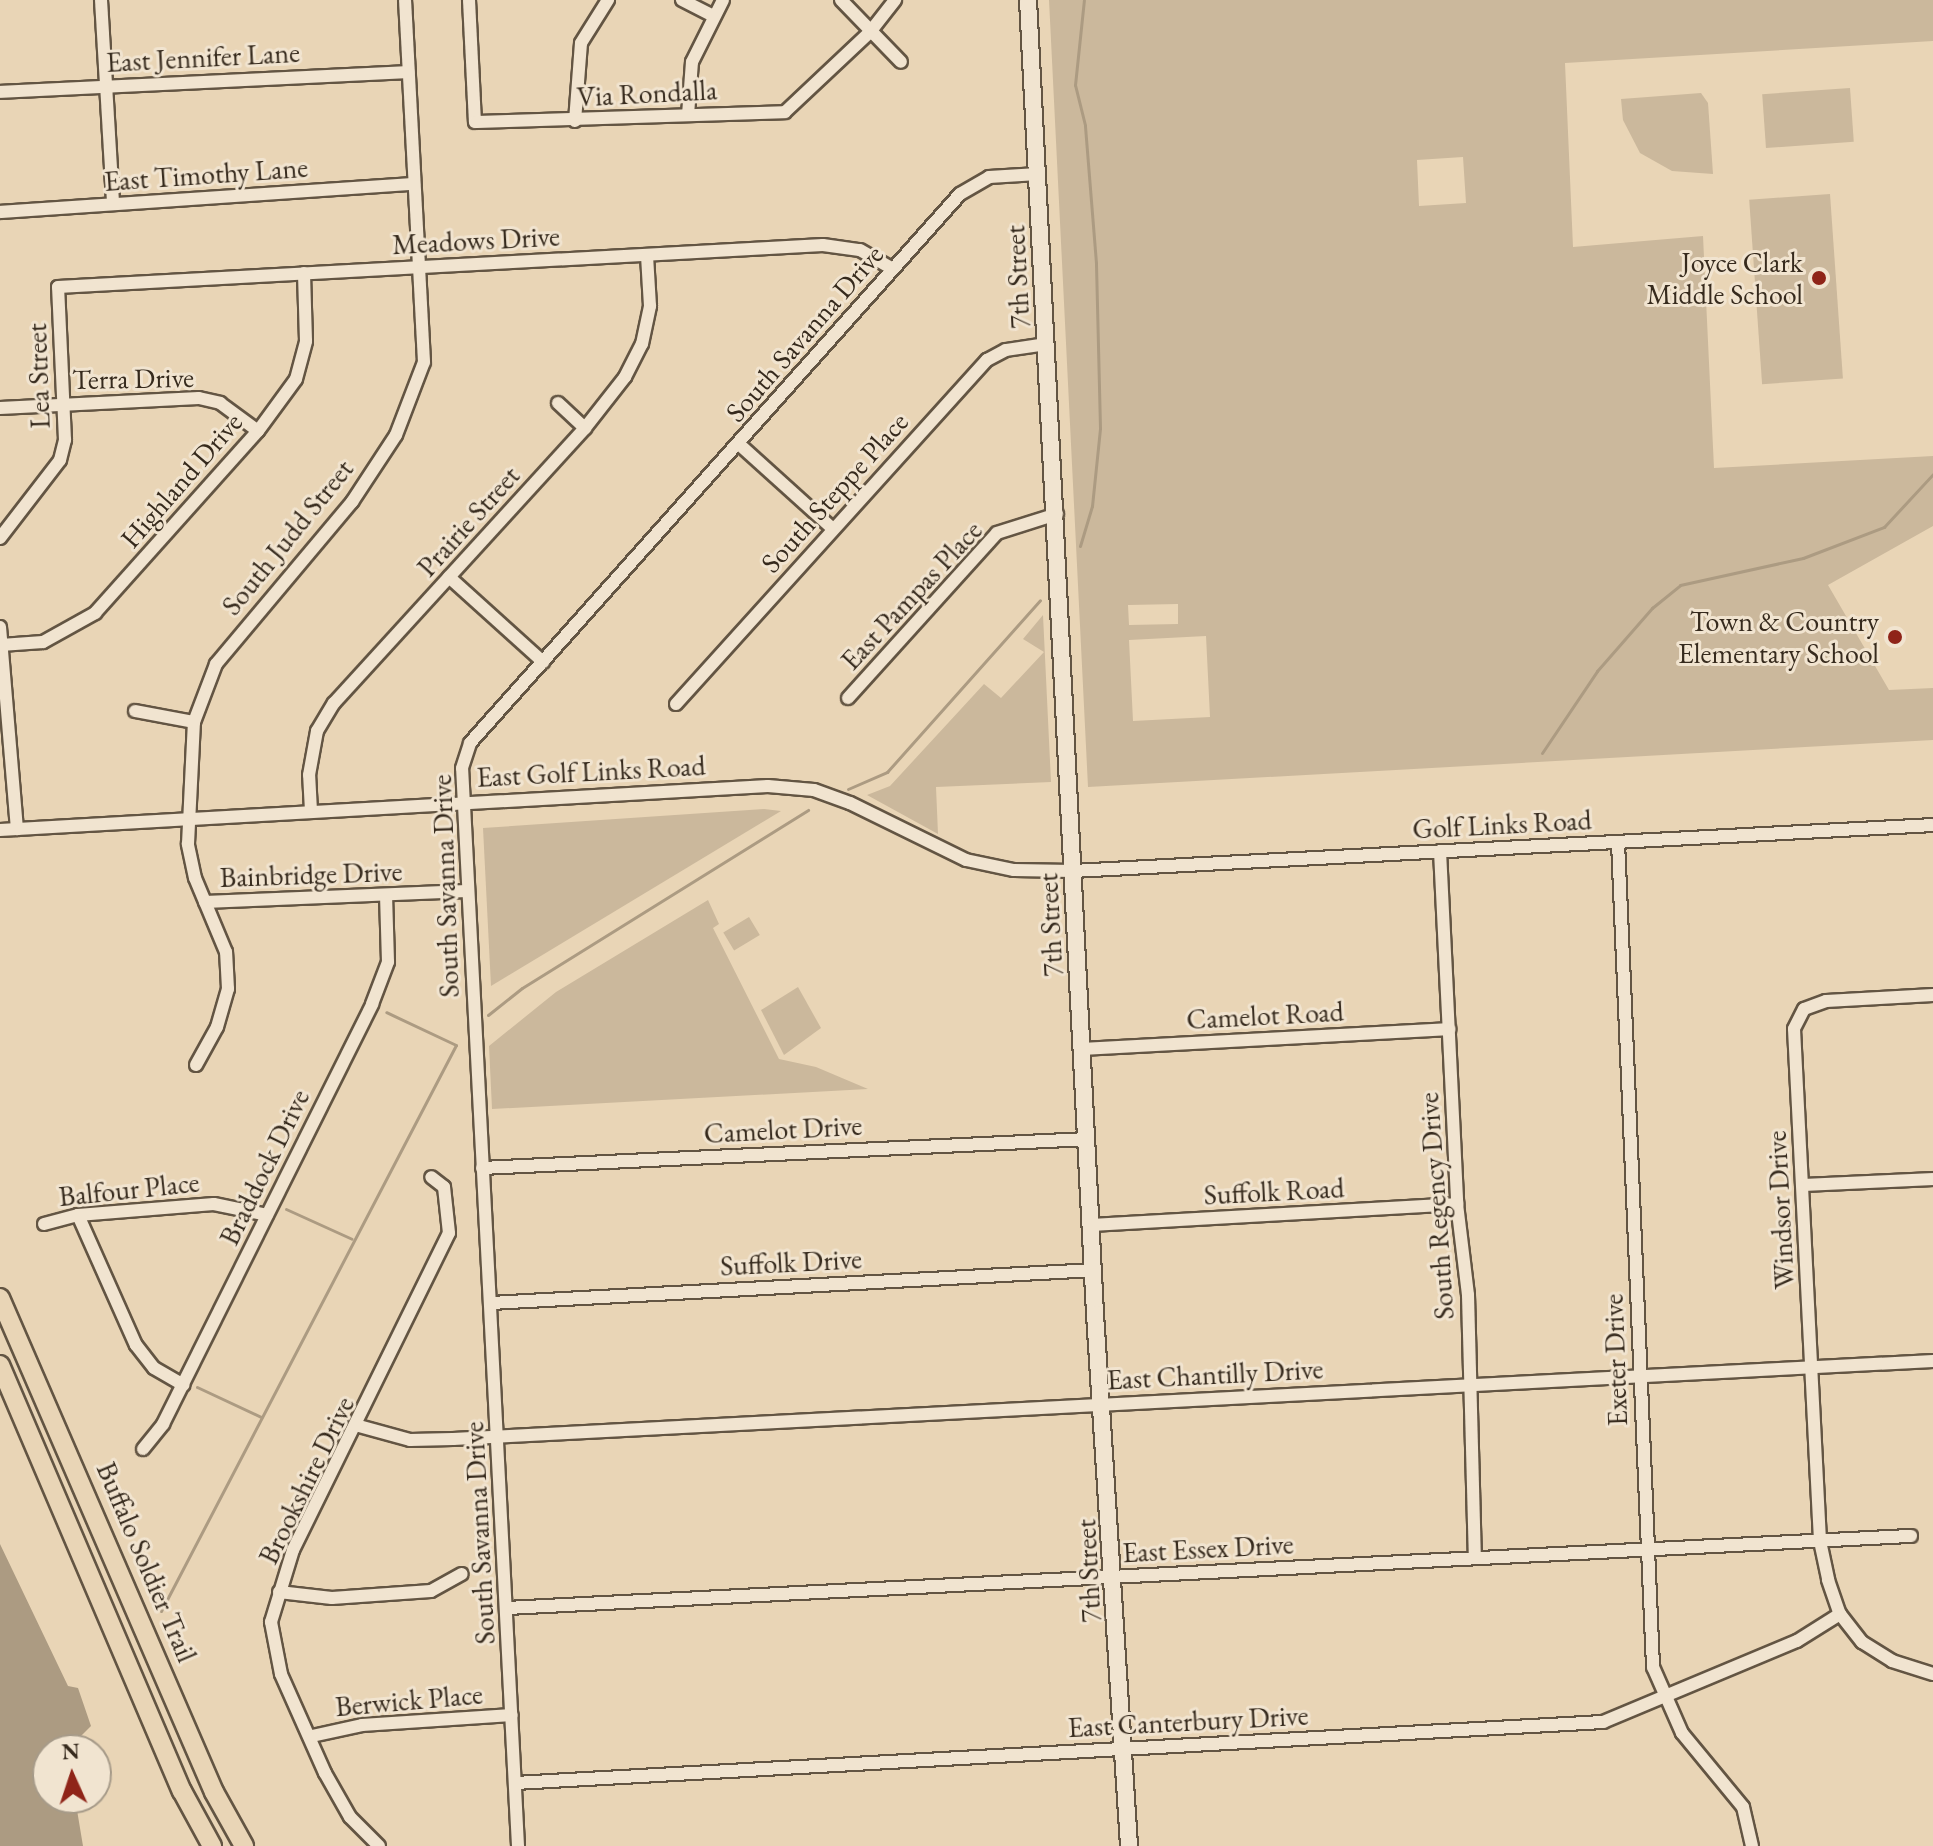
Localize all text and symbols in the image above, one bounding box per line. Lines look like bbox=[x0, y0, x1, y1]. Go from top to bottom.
street label: East Jennifer Lane bbox=[105, 35, 301, 79]
street label: Via Rondalla bbox=[576, 73, 718, 113]
street label: East Timothy Lane bbox=[103, 150, 309, 198]
street label: Meadows Drive bbox=[391, 219, 561, 261]
street label: 7th Street bbox=[998, 224, 1036, 330]
street label: South Savanna Drive bbox=[718, 238, 890, 428]
place label: Joyce Clark Middle School bbox=[1646, 245, 1803, 311]
marker: Joyce Clark Middle School bbox=[1810, 269, 1828, 287]
street label: Lea Street bbox=[19, 323, 57, 429]
street label: Terra Drive bbox=[72, 360, 194, 396]
street label: Highland Drive bbox=[113, 405, 249, 555]
street label: South Steppe Place bbox=[753, 405, 915, 579]
street label: South Judd Street bbox=[214, 453, 360, 621]
street label: Prairie Street bbox=[410, 459, 526, 583]
street label: East Pampas Place bbox=[833, 513, 989, 677]
place label: Town & Country Elementary School bbox=[1678, 604, 1879, 670]
marker: Town & Country Elementary School bbox=[1886, 628, 1904, 646]
street label: East Golf Links Road bbox=[476, 748, 706, 794]
street label: South Savanna Drive bbox=[424, 774, 466, 998]
street label: Golf Links Road bbox=[1412, 803, 1592, 845]
street label: Bainbridge Drive bbox=[219, 854, 403, 894]
street label: 7th Street bbox=[1031, 872, 1069, 978]
street label: Camelot Road bbox=[1186, 994, 1344, 1036]
street label: Braddock Drive bbox=[212, 1084, 316, 1250]
street label: South Regency Drive bbox=[1411, 1091, 1461, 1321]
street label: Camelot Drive bbox=[703, 1108, 863, 1150]
street label: Windsor Drive bbox=[1759, 1130, 1801, 1290]
street label: Balfour Place bbox=[57, 1165, 201, 1213]
street label: Suffolk Road bbox=[1203, 1171, 1345, 1211]
street label: Suffolk Drive bbox=[719, 1242, 863, 1282]
street label: Exeter Drive bbox=[1596, 1293, 1634, 1427]
street label: East Chantilly Drive bbox=[1106, 1352, 1324, 1396]
street label: Brookshire Drive bbox=[251, 1391, 361, 1569]
street label: South Savanna Drive bbox=[456, 1421, 502, 1645]
street label: Buffalo Soldier Trail bbox=[90, 1457, 204, 1667]
street label: 7th Street bbox=[1069, 1518, 1107, 1624]
street label: East Essex Drive bbox=[1121, 1527, 1295, 1569]
street label: Berwick Place bbox=[334, 1677, 484, 1723]
street label: East Canterbury Drive bbox=[1067, 1698, 1309, 1744]
north arrow bbox=[32, 1734, 112, 1814]
text: N bbox=[61, 1737, 80, 1766]

